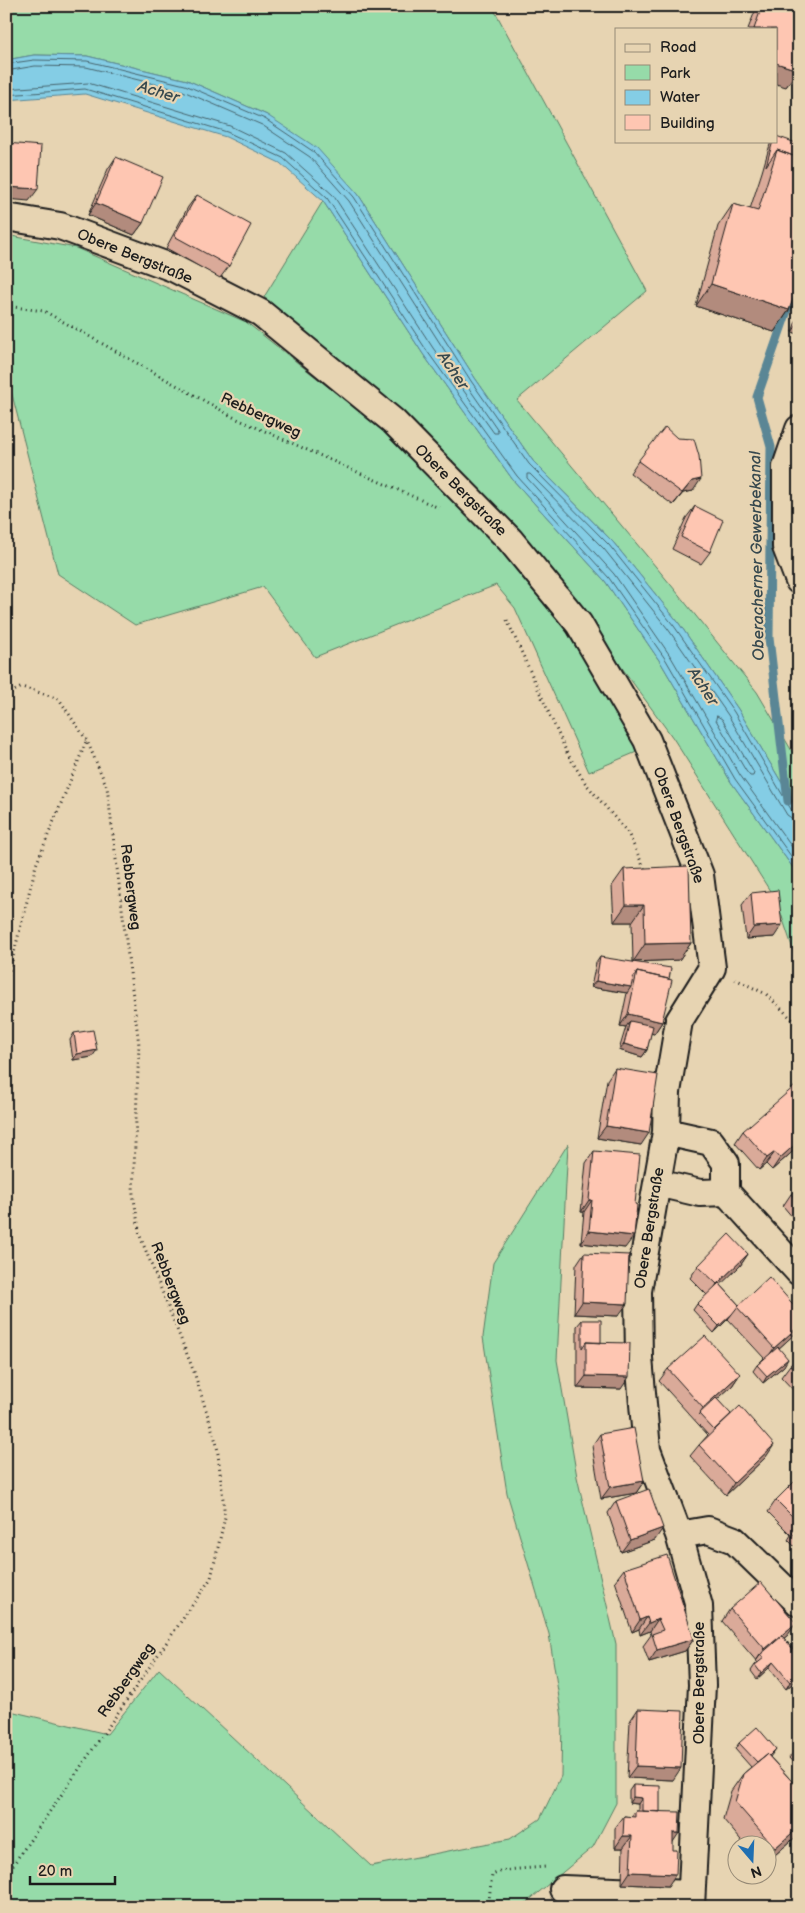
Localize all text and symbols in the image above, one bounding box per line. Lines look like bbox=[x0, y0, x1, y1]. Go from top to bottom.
legend bbox=[615, 28, 778, 142]
text: Road bbox=[660, 38, 696, 57]
text: Park bbox=[660, 64, 691, 83]
water label: Acher bbox=[135, 77, 183, 108]
text: Water bbox=[660, 88, 700, 107]
text: Building bbox=[660, 114, 715, 133]
street label: Obere Bergstraße bbox=[74, 225, 195, 288]
water label: Acher bbox=[433, 347, 473, 395]
street label: Rebbergweg bbox=[218, 389, 304, 442]
street label: Obere Bergstraße bbox=[411, 440, 511, 541]
water label: Oberacherner Gewerbekanal bbox=[746, 450, 769, 661]
water label: Acher bbox=[683, 663, 723, 711]
street label: Obere Bergstraße bbox=[649, 764, 708, 886]
street label: Rebbergweg bbox=[116, 843, 145, 931]
street label: Obere Bergstraße bbox=[631, 1166, 668, 1290]
street label: Rebbergweg bbox=[146, 1239, 195, 1327]
street label: Obere Bergstraße bbox=[690, 1622, 709, 1744]
street label: Rebbergweg bbox=[94, 1639, 159, 1721]
north arrow bbox=[728, 1836, 778, 1886]
scale bar bbox=[30, 1853, 115, 1885]
text: 20 m bbox=[38, 1862, 72, 1881]
text: N bbox=[748, 1862, 764, 1882]

